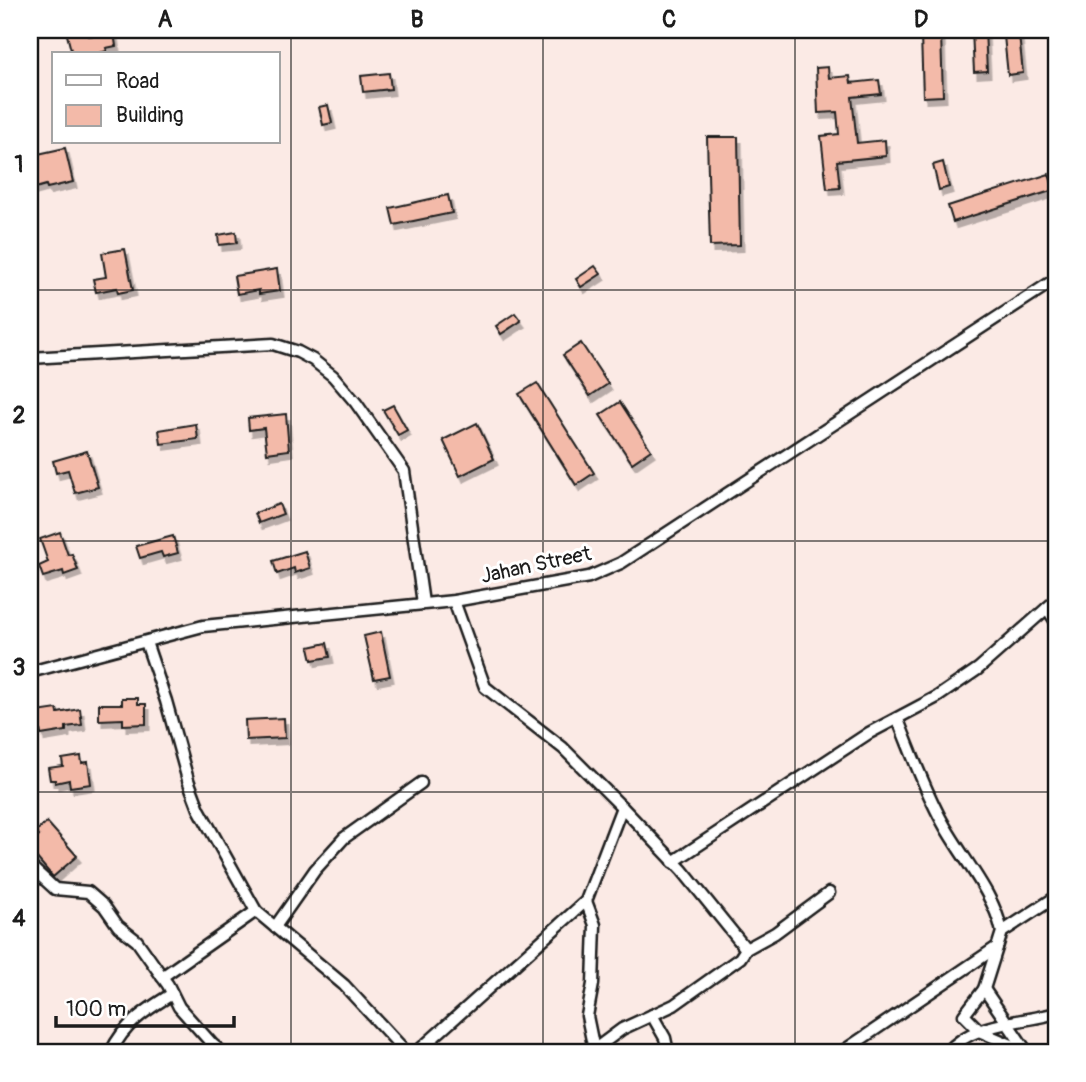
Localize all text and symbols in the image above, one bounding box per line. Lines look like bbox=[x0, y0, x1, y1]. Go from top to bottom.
text: A bbox=[158, 5, 173, 34]
text: B bbox=[410, 5, 424, 34]
text: C bbox=[662, 5, 676, 34]
text: D bbox=[914, 5, 928, 34]
legend bbox=[52, 52, 280, 144]
text: Road bbox=[116, 68, 160, 95]
text: Building bbox=[116, 102, 183, 129]
text: 1 bbox=[15, 150, 24, 179]
text: 2 bbox=[13, 401, 26, 430]
street label: Jahan Street bbox=[478, 540, 594, 590]
text: 3 bbox=[13, 653, 25, 682]
text: 4 bbox=[12, 904, 26, 933]
scale bar bbox=[56, 984, 234, 1028]
text: 100 m bbox=[66, 996, 126, 1023]

